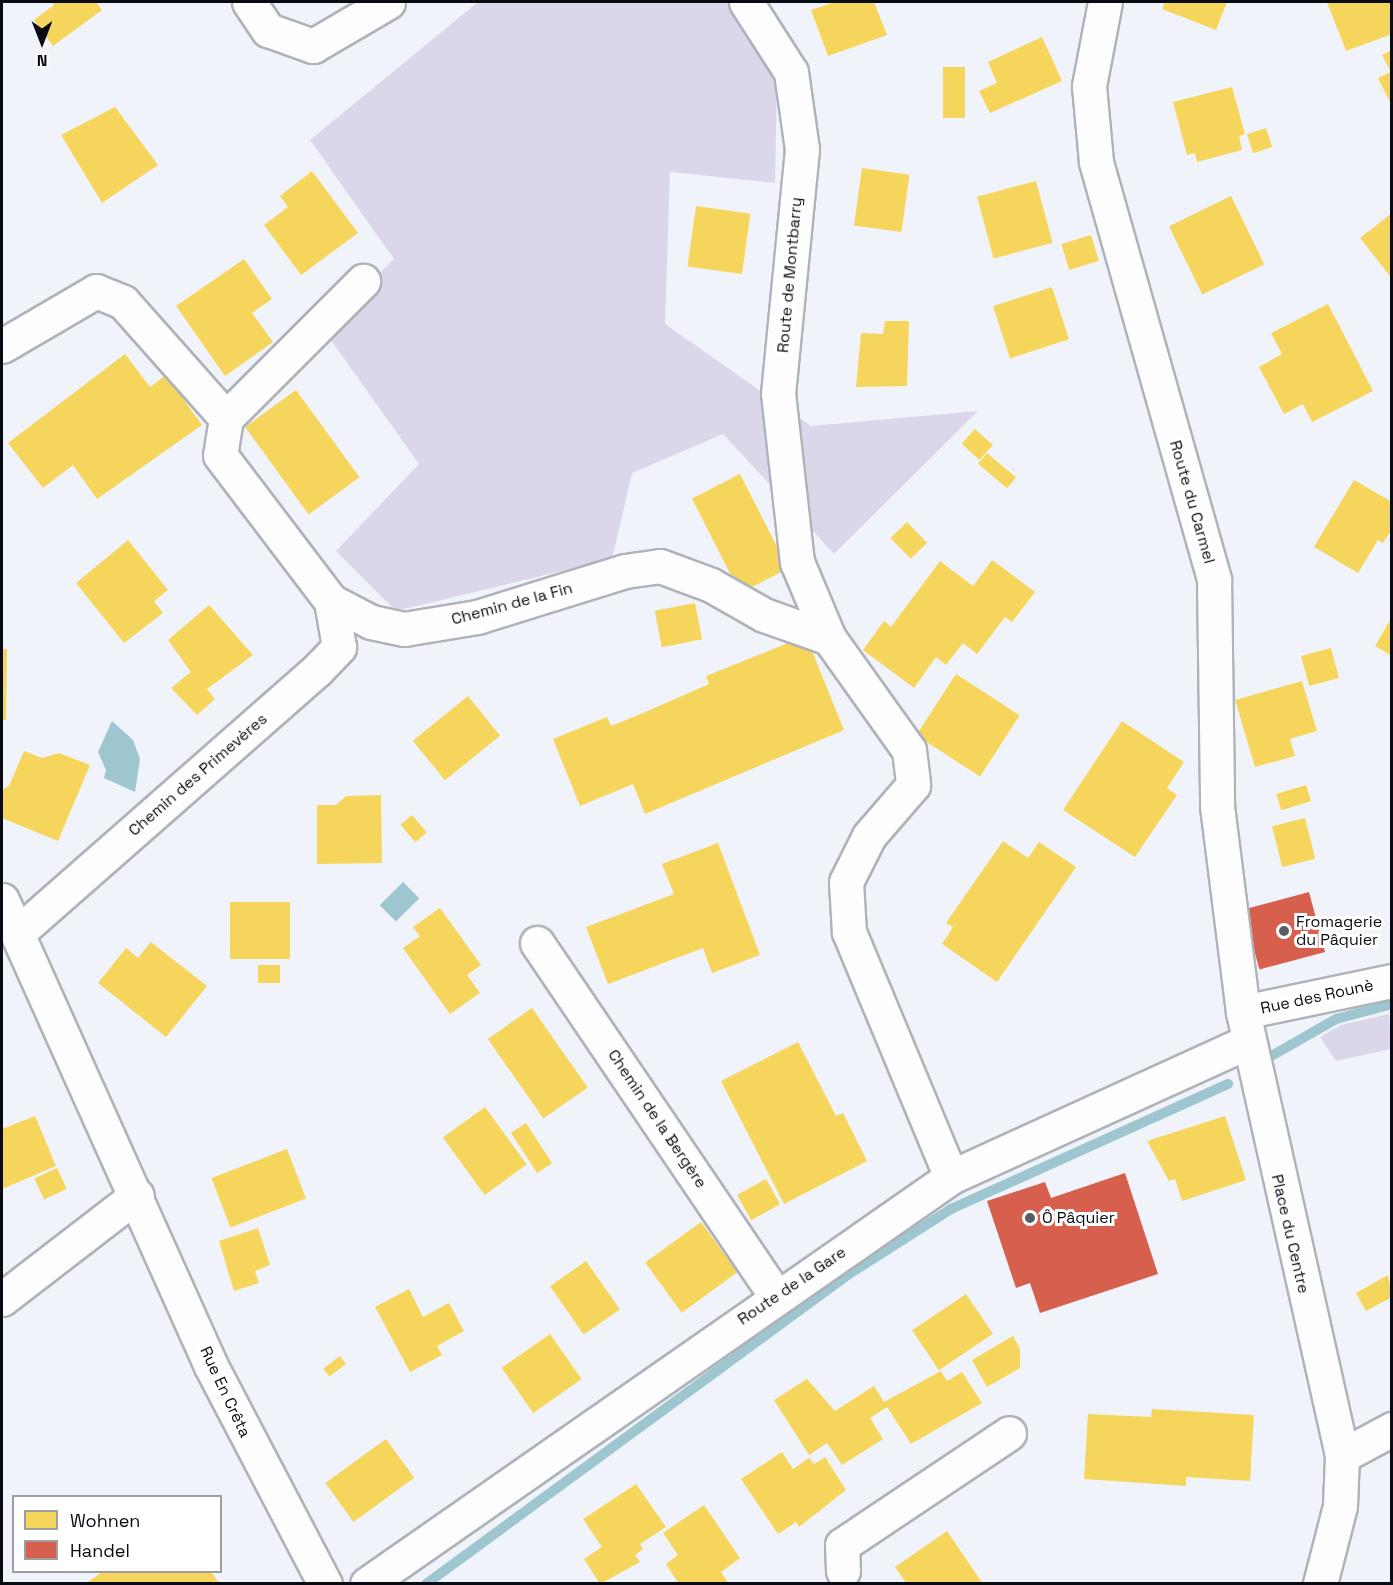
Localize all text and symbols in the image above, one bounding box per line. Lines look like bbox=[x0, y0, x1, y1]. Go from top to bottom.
north arrow bbox=[12, 12, 72, 72]
text: N bbox=[37, 50, 47, 71]
street label: Route de Montbarry bbox=[774, 196, 806, 354]
street label: Route du Carmel bbox=[1165, 438, 1219, 566]
street label: Chemin de la Fin bbox=[449, 579, 575, 629]
street label: Chemin des Primevères bbox=[125, 710, 271, 840]
place label: Fromagerie du Pâquier bbox=[1296, 912, 1382, 950]
marker: Fromagerie du Pâquier bbox=[1277, 924, 1291, 938]
street label: Rue des Rounè bbox=[1259, 976, 1375, 1018]
street label: Chemin de la Bergère bbox=[603, 1046, 711, 1192]
street label: Place du Centre bbox=[1267, 1173, 1313, 1295]
place label: Ô Pâquier bbox=[1042, 1208, 1115, 1228]
marker: Ô Pâquier bbox=[1023, 1211, 1037, 1225]
street label: Route de la Gare bbox=[734, 1243, 850, 1329]
street label: Rue En Crêta bbox=[196, 1343, 254, 1441]
legend bbox=[12, 1495, 222, 1573]
text: Wohnen bbox=[70, 1509, 140, 1532]
text: Handel bbox=[70, 1539, 130, 1562]

